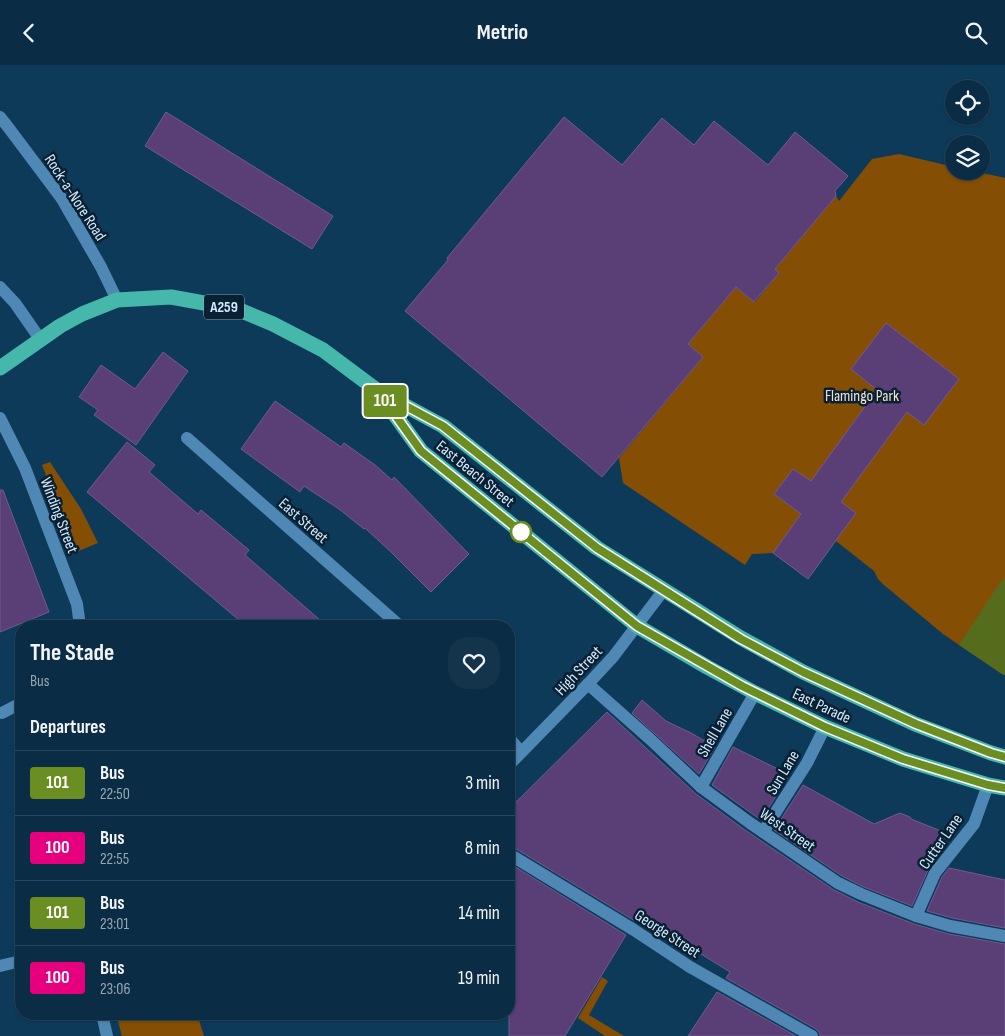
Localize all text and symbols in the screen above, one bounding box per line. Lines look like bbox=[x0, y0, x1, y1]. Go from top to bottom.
icon: back bbox=[15, 19, 43, 47]
text: Metrio bbox=[477, 19, 528, 46]
icon: search bbox=[962, 19, 990, 47]
map controls bbox=[945, 80, 990, 180]
button: locate bbox=[945, 80, 990, 125]
button: layers bbox=[945, 135, 990, 180]
street label: Rock-a-Nore Road bbox=[40, 151, 110, 245]
road number: A259 bbox=[204, 295, 244, 319]
line badge: 101 bbox=[356, 385, 414, 417]
park label: Flamingo Park bbox=[825, 387, 899, 406]
text: 101 bbox=[374, 390, 396, 411]
street label: East Beach Street bbox=[432, 437, 518, 511]
street label: Winding Street bbox=[35, 475, 82, 556]
street label: East Street bbox=[274, 494, 332, 548]
unlabelled marker bbox=[510, 521, 532, 543]
button: heart bbox=[448, 637, 500, 689]
text: The Stade bbox=[30, 638, 114, 667]
street label: High Street bbox=[551, 642, 607, 700]
text: Bus bbox=[30, 672, 50, 691]
street label: East Parade bbox=[789, 685, 853, 728]
street label: Shell Lane bbox=[694, 705, 737, 761]
text: Departures bbox=[30, 716, 106, 739]
street label: Sun Lane bbox=[763, 747, 804, 798]
text: Bus bbox=[100, 762, 125, 785]
text: 101 bbox=[46, 772, 69, 793]
text: 3 min bbox=[465, 772, 500, 795]
text: 22:50 bbox=[100, 785, 130, 804]
street label: West Street bbox=[756, 804, 819, 856]
street label: Cutter Lane bbox=[915, 811, 967, 873]
text: Bus bbox=[100, 827, 125, 850]
text: 100 bbox=[45, 837, 70, 858]
text: 8 min bbox=[465, 837, 500, 860]
text: 22:55 bbox=[100, 850, 129, 869]
text: Bus bbox=[100, 892, 125, 915]
text: 101 bbox=[46, 902, 69, 923]
text: 14 min bbox=[459, 902, 500, 925]
street label: George Street bbox=[631, 906, 704, 963]
text: 23:01 bbox=[100, 915, 129, 934]
text: Bus bbox=[100, 957, 125, 980]
text: 100 bbox=[45, 967, 70, 988]
text: 19 min bbox=[458, 967, 500, 990]
text: 23:06 bbox=[100, 980, 130, 999]

